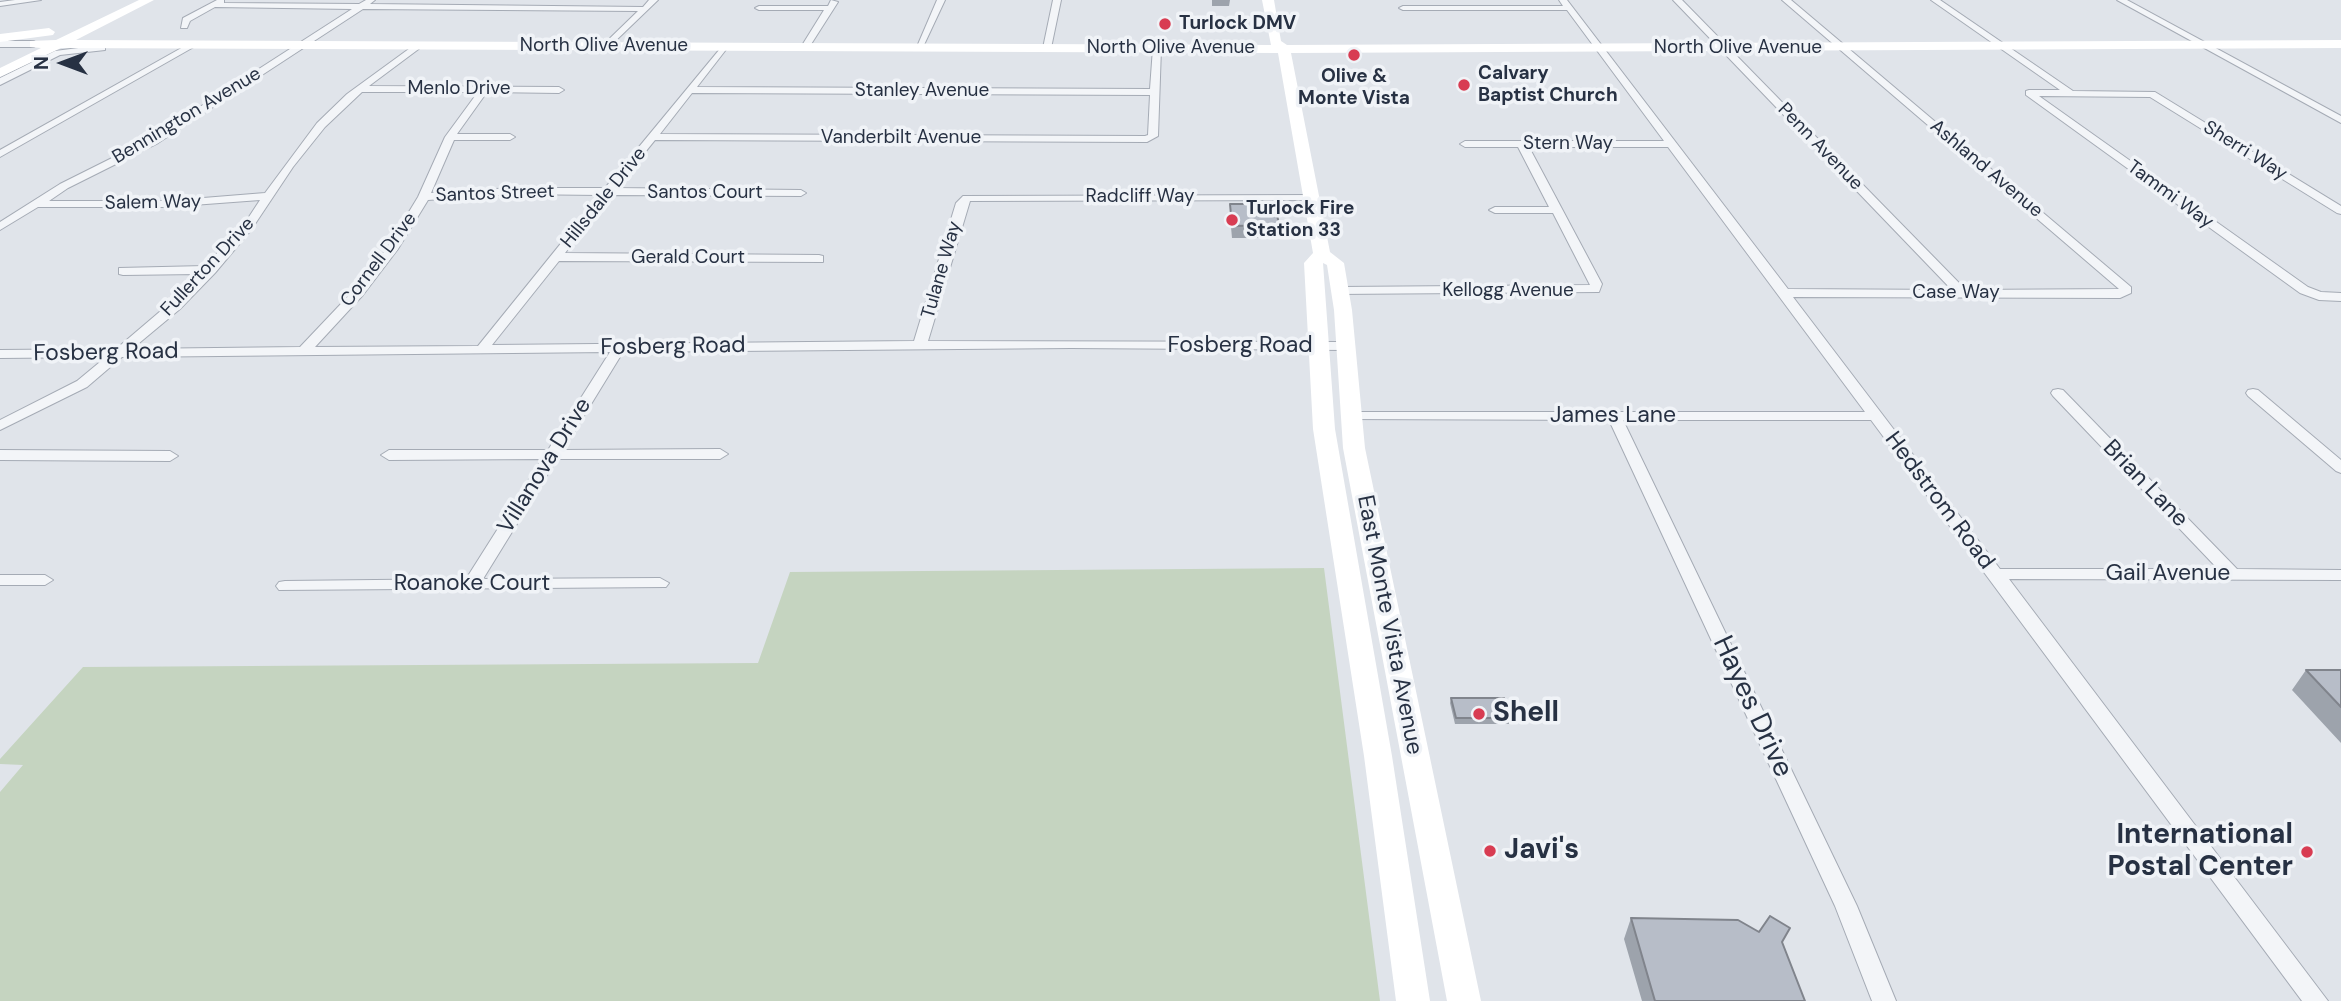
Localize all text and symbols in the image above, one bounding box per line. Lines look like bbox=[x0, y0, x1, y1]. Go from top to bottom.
place label: Turlock DMV bbox=[1179, 13, 1296, 35]
marker: Turlock DMV bbox=[1157, 16, 1173, 32]
north arrow bbox=[28, 28, 98, 98]
street label: North Olive Avenue bbox=[520, 35, 688, 57]
street label: North Olive Avenue bbox=[1087, 37, 1255, 59]
street label: North Olive Avenue bbox=[1654, 37, 1822, 59]
marker: Olive & Monte Vista bbox=[1346, 47, 1362, 63]
text: N bbox=[29, 56, 54, 70]
street label: Bennington Avenue bbox=[109, 63, 265, 169]
place label: Calvary Baptist Church bbox=[1478, 63, 1618, 107]
place label: Olive & Monte Vista bbox=[1298, 66, 1410, 110]
marker: Calvary Baptist Church bbox=[1456, 77, 1472, 93]
street label: Menlo Drive bbox=[407, 78, 511, 100]
street label: Stanley Avenue bbox=[855, 80, 989, 102]
street label: Penn Avenue bbox=[1773, 99, 1867, 195]
street label: Ashland Avenue bbox=[1925, 115, 2047, 223]
street label: Sherri Way bbox=[2199, 116, 2291, 186]
street label: Vanderbilt Avenue bbox=[821, 127, 981, 149]
street label: Stern Way bbox=[1523, 133, 1613, 155]
street label: Hillsdale Drive bbox=[556, 143, 652, 253]
street label: Tammi Way bbox=[2122, 156, 2218, 234]
street label: Santos Street bbox=[435, 181, 555, 207]
street label: Santos Court bbox=[647, 182, 763, 204]
street label: Radcliff Way bbox=[1086, 186, 1194, 208]
street label: Salem Way bbox=[105, 191, 201, 215]
place label: Turlock Fire Station 33 bbox=[1246, 198, 1354, 242]
street label: Cornell Drive bbox=[336, 208, 422, 312]
marker: Turlock Fire Station 33 bbox=[1224, 212, 1240, 228]
street label: Fullerton Drive bbox=[156, 213, 260, 321]
street label: Tulane Way bbox=[917, 219, 967, 321]
street label: Gerald Court bbox=[631, 247, 745, 269]
street label: Kellogg Avenue bbox=[1442, 280, 1574, 302]
street label: Case Way bbox=[1912, 282, 2000, 304]
street label: Fosberg Road bbox=[600, 332, 746, 362]
street label: Fosberg Road bbox=[1167, 332, 1313, 360]
street label: Fosberg Road bbox=[33, 338, 179, 368]
street label: Villanova Drive bbox=[492, 393, 598, 539]
street label: James Lane bbox=[1550, 402, 1676, 430]
street label: Hedstrom Road bbox=[1878, 427, 2000, 575]
street label: Brian Lane bbox=[2097, 435, 2193, 533]
street label: East Monte Vista Avenue bbox=[1350, 493, 1428, 757]
street label: Gail Avenue bbox=[2106, 560, 2230, 588]
street label: Roanoke Court bbox=[394, 570, 550, 598]
street label: Hayes Drive bbox=[1705, 631, 1799, 783]
place label: Shell bbox=[1493, 697, 1559, 731]
marker: Shell bbox=[1471, 706, 1487, 722]
place label: International Postal Center bbox=[2107, 819, 2293, 885]
place label: Javi's bbox=[1504, 834, 1579, 868]
marker: Javi's bbox=[1482, 843, 1498, 859]
marker: International Postal Center bbox=[2299, 844, 2315, 860]

